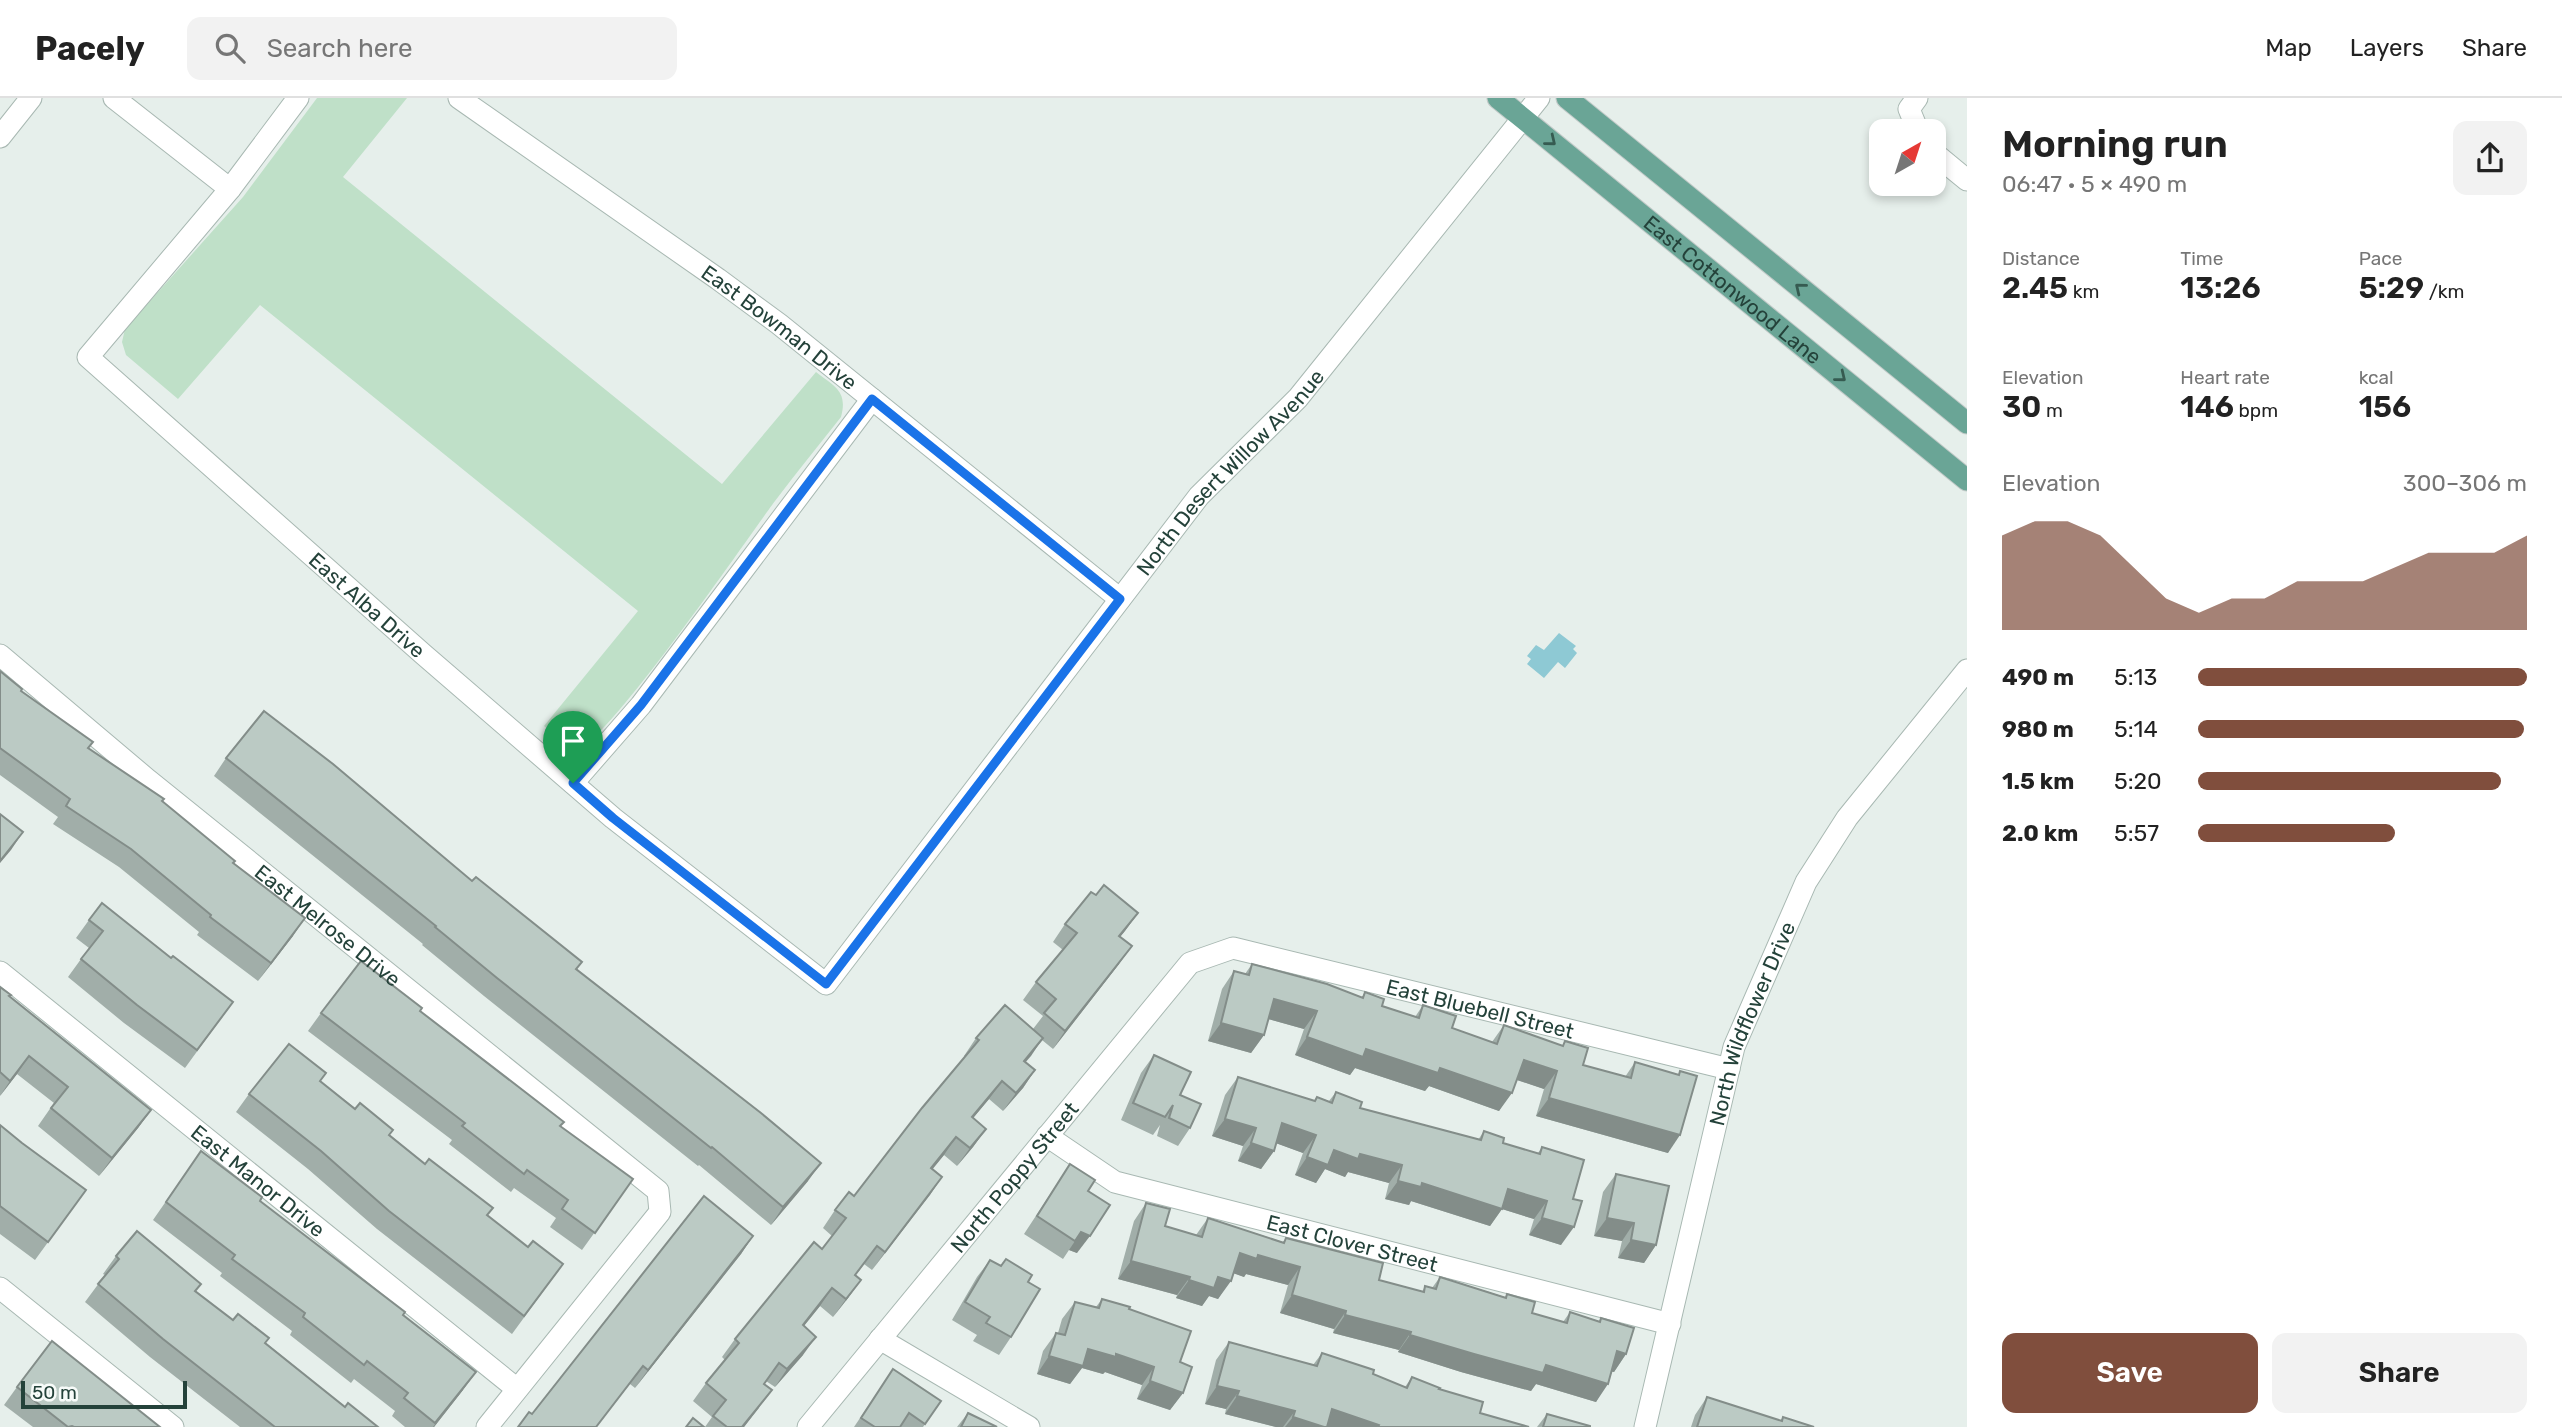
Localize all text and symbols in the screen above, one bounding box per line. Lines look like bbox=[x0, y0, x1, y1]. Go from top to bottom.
search box bbox=[187, 17, 677, 80]
text: Pacely bbox=[35, 29, 145, 68]
icon: search bbox=[211, 29, 249, 67]
text: Search here bbox=[267, 33, 412, 64]
text: Map bbox=[2265, 34, 2312, 62]
text: Layers bbox=[2350, 34, 2424, 62]
text: Share bbox=[2462, 34, 2527, 62]
north arrow bbox=[1869, 119, 1946, 196]
map controls bbox=[1869, 119, 1946, 196]
text: Morning run bbox=[2002, 121, 2228, 167]
button: share bbox=[2453, 121, 2527, 195]
one-way arrow bbox=[1542, 133, 1555, 145]
text: 06:47 · 5 × 490 m bbox=[2002, 170, 2187, 198]
street label: East Cottonwood Lane bbox=[1639, 210, 1827, 369]
text: Distance bbox=[2002, 247, 2080, 270]
text: Time bbox=[2180, 247, 2223, 270]
text: Pace bbox=[2359, 247, 2402, 270]
street label: East Bowman Drive bbox=[697, 259, 862, 395]
text: 2.45 bbox=[2002, 270, 2068, 306]
text: 13:26 bbox=[2180, 270, 2261, 306]
text: 5:29 bbox=[2359, 270, 2424, 306]
text: km bbox=[2068, 280, 2099, 303]
text: /km bbox=[2424, 280, 2465, 303]
one-way arrow bbox=[1795, 283, 1807, 296]
street label: North Desert Willow Avenue bbox=[1131, 364, 1329, 580]
text: Elevation bbox=[2002, 366, 2083, 389]
text: Heart rate bbox=[2180, 366, 2270, 389]
text: kcal bbox=[2359, 366, 2394, 389]
one-way arrow bbox=[1834, 369, 1846, 382]
text: 30 bbox=[2002, 389, 2041, 425]
text: 146 bbox=[2180, 389, 2234, 425]
text: 156 bbox=[2359, 389, 2411, 425]
text: m bbox=[2041, 399, 2063, 422]
text: bpm bbox=[2234, 399, 2278, 422]
text: Elevation bbox=[2002, 469, 2101, 497]
text: 300–306 m bbox=[2403, 469, 2527, 497]
street label: East Alba Drive bbox=[304, 547, 431, 663]
text: 490 m bbox=[2002, 663, 2074, 691]
text: 5:13 bbox=[2114, 663, 2157, 691]
pin bbox=[543, 711, 603, 783]
text: 980 m bbox=[2002, 715, 2074, 743]
text: 5:14 bbox=[2114, 715, 2158, 743]
icon: arrive bbox=[554, 722, 592, 760]
text: 1.5 km bbox=[2002, 767, 2074, 795]
text: 5:20 bbox=[2114, 767, 2162, 795]
text: 2.0 km bbox=[2002, 819, 2078, 847]
text: 5:57 bbox=[2114, 819, 2159, 847]
street label: East Melrose Drive bbox=[250, 859, 406, 991]
street label: North Wildflower Drive bbox=[1704, 918, 1800, 1128]
street label: East Bluebell Street bbox=[1384, 973, 1577, 1043]
street label: North Poppy Street bbox=[945, 1096, 1083, 1257]
street label: East Manor Drive bbox=[186, 1119, 330, 1242]
street label: East Clover Street bbox=[1264, 1209, 1440, 1277]
button: Save bbox=[2002, 1333, 2258, 1413]
button: Share bbox=[2272, 1333, 2527, 1413]
scale bar bbox=[21, 1378, 187, 1410]
text: 50 m bbox=[32, 1381, 77, 1404]

